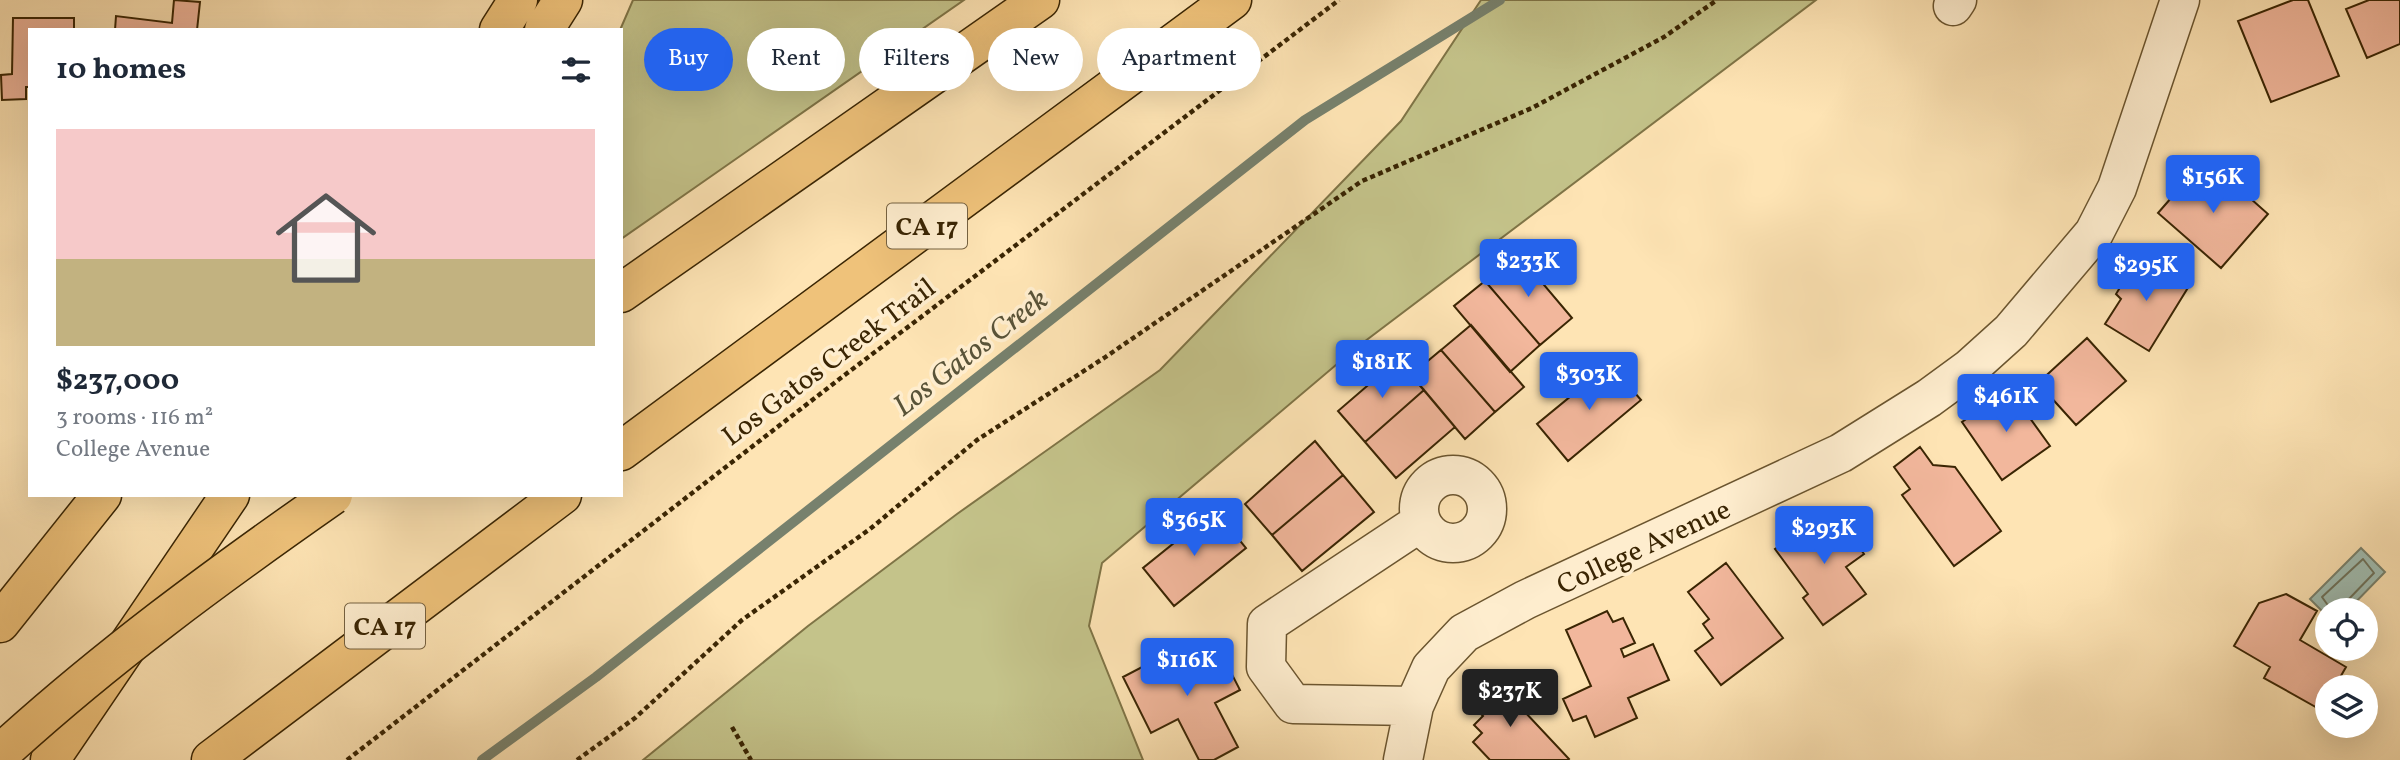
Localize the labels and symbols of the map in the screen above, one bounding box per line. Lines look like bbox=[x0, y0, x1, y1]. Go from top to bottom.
pin: $156K bbox=[2164, 156, 2262, 215]
road number: CA 17 bbox=[887, 204, 967, 248]
pin: $233K bbox=[1479, 240, 1577, 299]
pin: $295K bbox=[2097, 244, 2195, 303]
street label: Los Gatos Creek Trail bbox=[715, 270, 944, 456]
water label: Los Gatos Creek bbox=[885, 280, 1058, 427]
pin: $181K bbox=[1333, 340, 1431, 400]
pin: $303K bbox=[1540, 352, 1638, 412]
pin: $461K bbox=[1957, 374, 2055, 434]
street label: College Avenue bbox=[1551, 491, 1737, 606]
pin: $365K bbox=[1145, 498, 1243, 558]
pin: $293K bbox=[1775, 506, 1873, 566]
road number: CA 17 bbox=[345, 604, 425, 648]
pin: $116K bbox=[1138, 638, 1236, 698]
pin: $237K bbox=[1461, 670, 1559, 729]

